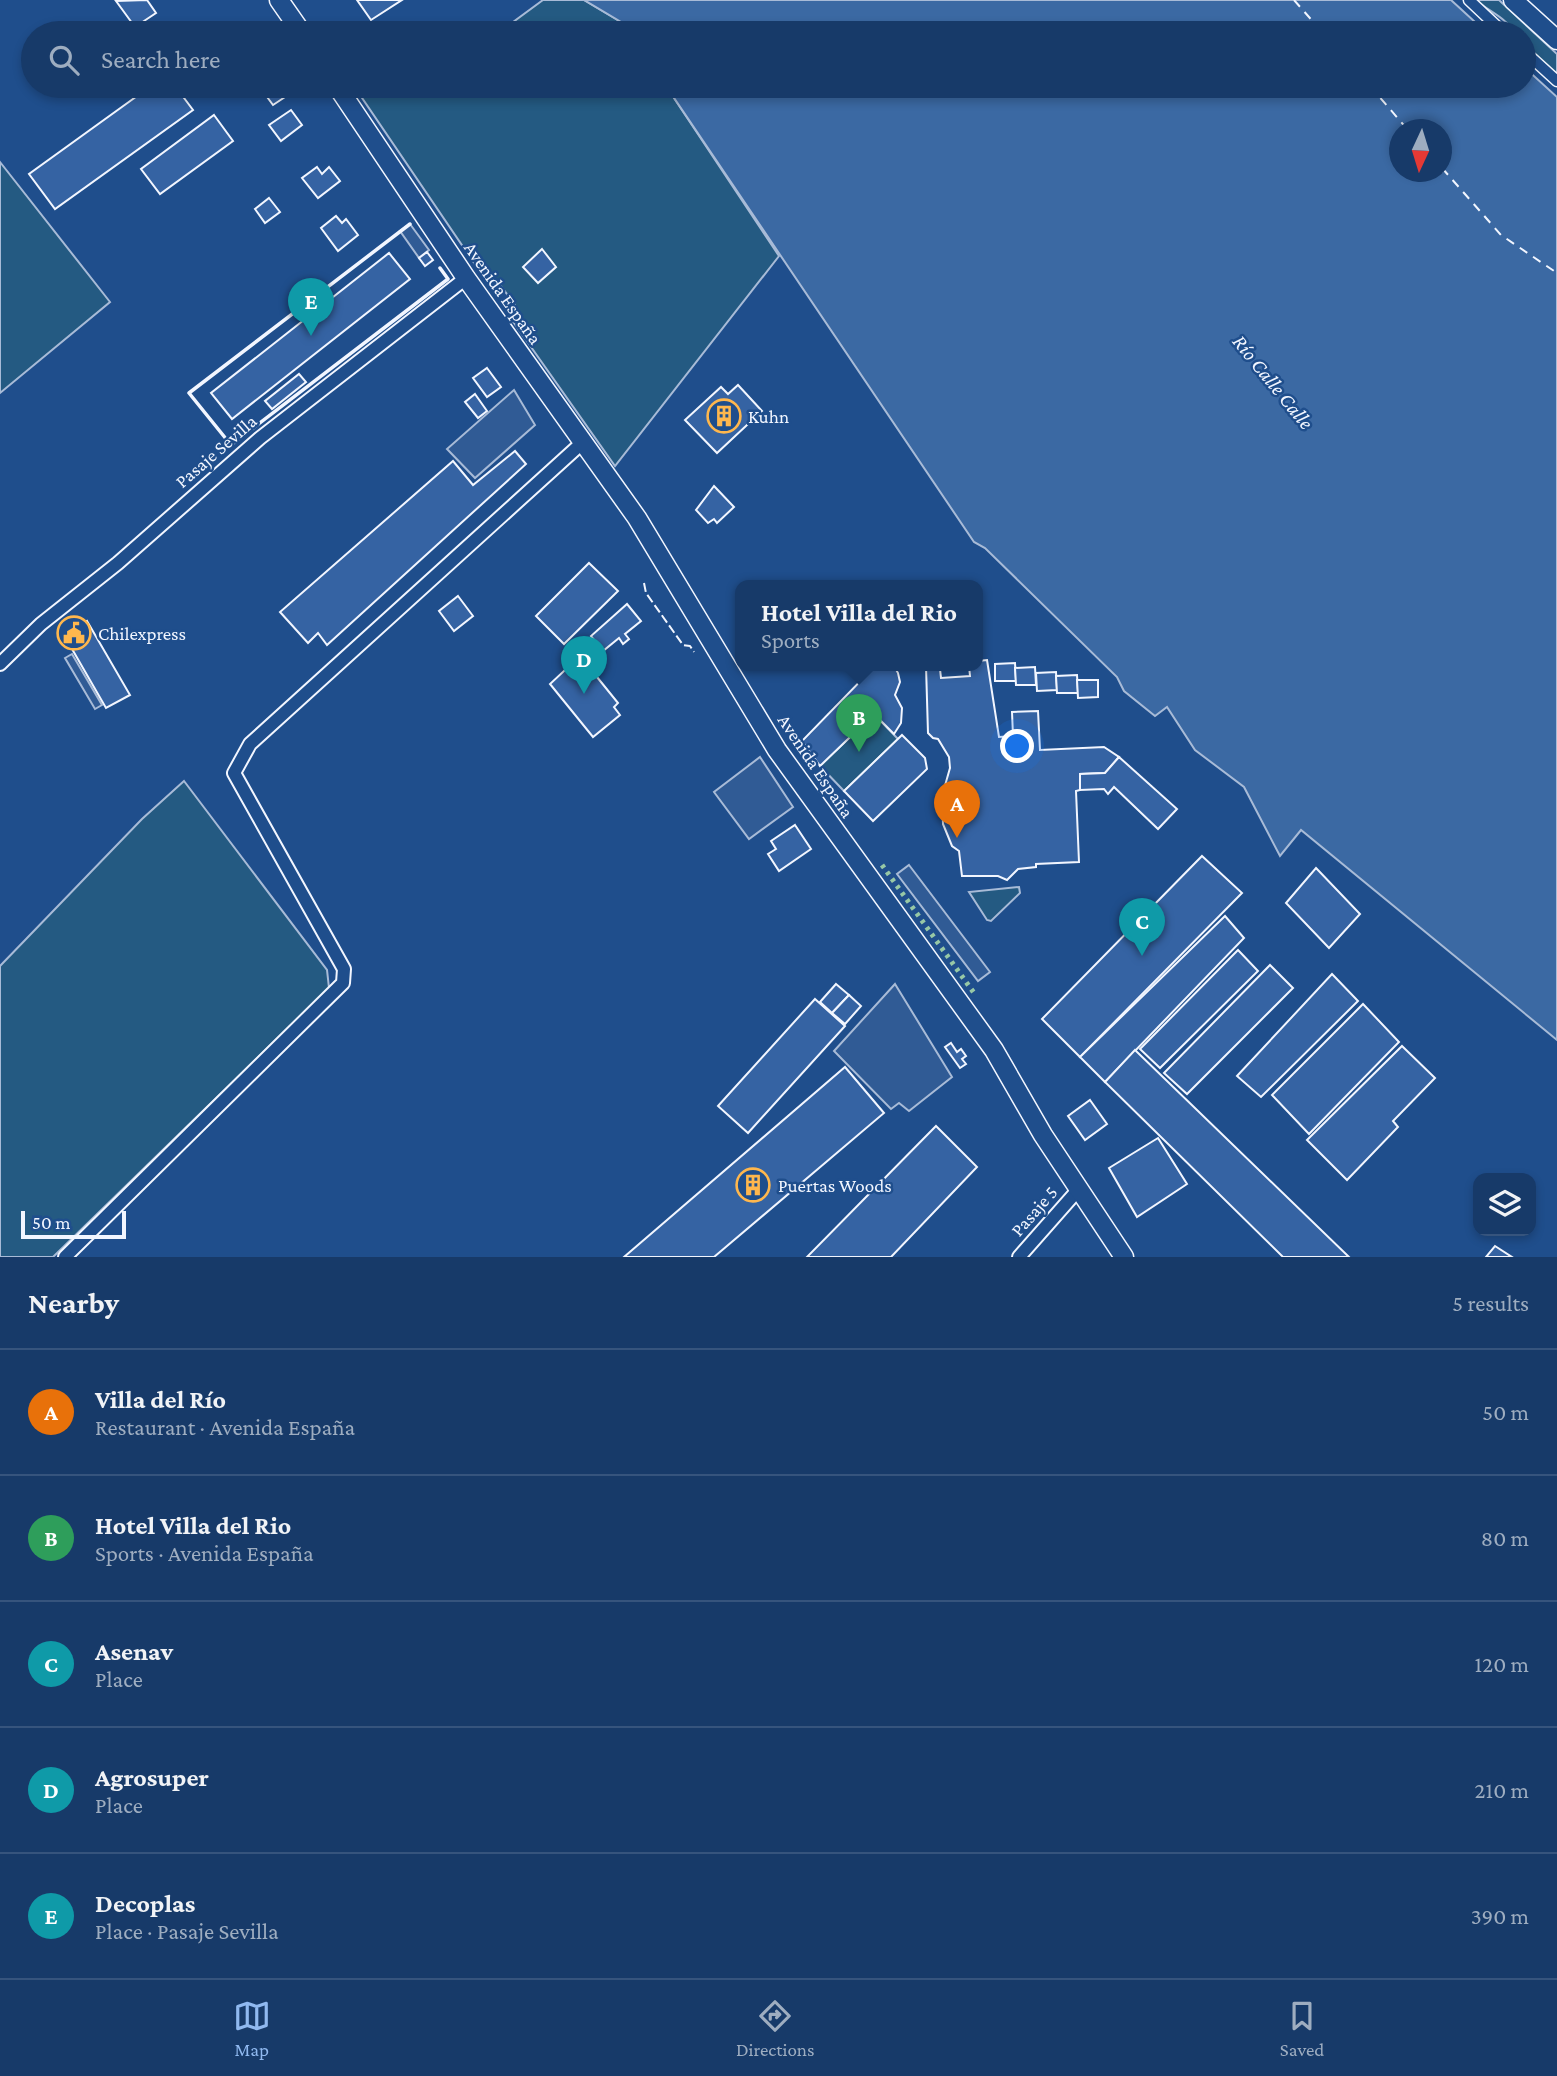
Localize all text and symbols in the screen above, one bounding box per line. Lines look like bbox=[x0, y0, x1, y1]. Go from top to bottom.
search box bbox=[21, 21, 1536, 98]
icon: search bbox=[45, 41, 83, 79]
text: Search here bbox=[101, 45, 220, 74]
north arrow bbox=[1389, 119, 1452, 182]
street label: Avenida España bbox=[460, 238, 546, 349]
pin: E bbox=[288, 278, 334, 336]
water label: Río Calle Calle bbox=[1228, 330, 1318, 434]
building icon: Kuhn bbox=[705, 397, 743, 435]
place label: Kuhn bbox=[748, 406, 789, 427]
street label: Pasaje Sevilla bbox=[171, 410, 262, 493]
popup bbox=[735, 580, 983, 671]
text: Hotel Villa del Rio bbox=[761, 598, 957, 627]
public building icon: Chilexpress bbox=[55, 614, 93, 652]
place label: Chilexpress bbox=[98, 623, 186, 644]
text: Sports bbox=[761, 627, 820, 653]
pin: D bbox=[561, 636, 607, 694]
pin: B bbox=[836, 694, 882, 752]
street label: Avenida España bbox=[774, 710, 858, 822]
your location bbox=[1000, 729, 1034, 763]
pin: A bbox=[934, 780, 980, 838]
pin: C bbox=[1119, 898, 1165, 956]
building icon: Puertas Woods bbox=[734, 1166, 772, 1204]
map controls bbox=[1473, 1173, 1536, 1236]
button: layers bbox=[1473, 1173, 1536, 1236]
place label: Puertas Woods bbox=[778, 1175, 892, 1196]
street label: Pasaje 5 bbox=[1006, 1182, 1062, 1241]
scale bar bbox=[21, 1208, 126, 1240]
text: 50 m bbox=[32, 1212, 71, 1233]
text: Nearby bbox=[28, 1286, 119, 1319]
text: 5 results bbox=[1452, 1290, 1529, 1316]
text: Villa del Río bbox=[95, 1385, 226, 1414]
text: A bbox=[44, 1399, 58, 1425]
text: 50 m bbox=[1482, 1399, 1529, 1425]
text: Restaurant · Avenida España bbox=[95, 1414, 355, 1440]
text: Hotel Villa del Rio bbox=[95, 1511, 291, 1540]
text: B bbox=[44, 1525, 58, 1551]
text: 80 m bbox=[1481, 1525, 1529, 1551]
text: Sports · Avenida España bbox=[95, 1540, 314, 1566]
text: Asenav bbox=[95, 1637, 173, 1666]
text: C bbox=[44, 1651, 58, 1677]
text: 120 m bbox=[1475, 1651, 1529, 1677]
text: Place bbox=[95, 1666, 143, 1692]
text: Agrosuper bbox=[95, 1763, 209, 1792]
text: D bbox=[43, 1777, 59, 1803]
text: 210 m bbox=[1475, 1777, 1529, 1803]
text: Place bbox=[95, 1792, 143, 1818]
text: Decoplas bbox=[95, 1889, 195, 1918]
text: E bbox=[44, 1903, 58, 1929]
text: 390 m bbox=[1471, 1903, 1529, 1929]
text: Place · Pasaje Sevilla bbox=[95, 1918, 279, 1944]
tab: Map bbox=[233, 1997, 271, 2060]
tab: Directions bbox=[736, 1997, 815, 2060]
tab: Saved bbox=[1280, 1997, 1324, 2060]

